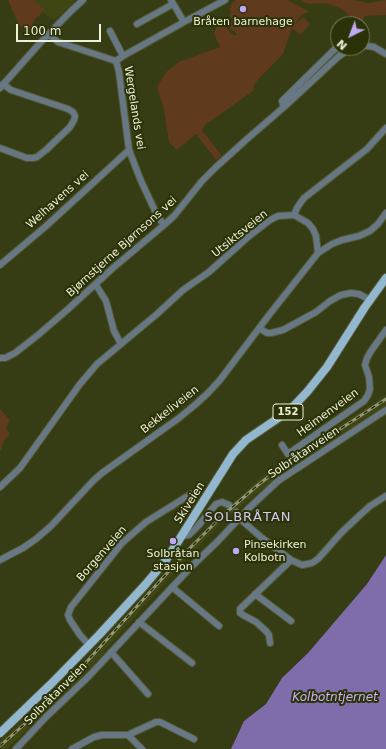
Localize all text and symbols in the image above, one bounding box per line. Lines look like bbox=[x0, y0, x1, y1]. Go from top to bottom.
marker: Bråten barnehage bbox=[238, 4, 248, 14]
place label: Bråten barnehage bbox=[193, 15, 293, 29]
scale bar bbox=[18, 16, 103, 42]
north arrow bbox=[330, 16, 370, 56]
text: 100 m bbox=[23, 24, 61, 38]
text: N bbox=[335, 37, 350, 52]
street label: Wergelands vei bbox=[121, 65, 147, 151]
street label: Welhavens vei bbox=[24, 168, 92, 232]
street label: Bjørnstjerne Bjørnsons vei bbox=[64, 194, 180, 300]
street label: Utsiktsveien bbox=[210, 208, 270, 260]
street label: Bekkeliveien bbox=[139, 383, 201, 437]
street label: Heimenveien bbox=[295, 386, 361, 440]
road number: 152 bbox=[273, 404, 303, 420]
street label: Solbråtanveien bbox=[266, 424, 342, 482]
street label: Skiveien bbox=[172, 480, 208, 526]
district label: SOLBRÅTAN bbox=[204, 510, 292, 526]
street label: Borgenveien bbox=[74, 523, 130, 585]
marker: Solbråtan stasjon bbox=[168, 536, 178, 546]
place label: Pinsekirken Kolbotn bbox=[244, 538, 307, 564]
marker: Pinsekirken Kolbotn bbox=[231, 546, 241, 556]
place label: Solbråtan stasjon bbox=[146, 547, 200, 573]
street label: Solbråtanveien bbox=[22, 660, 90, 728]
water label: Kolbotntjernet bbox=[292, 691, 378, 705]

